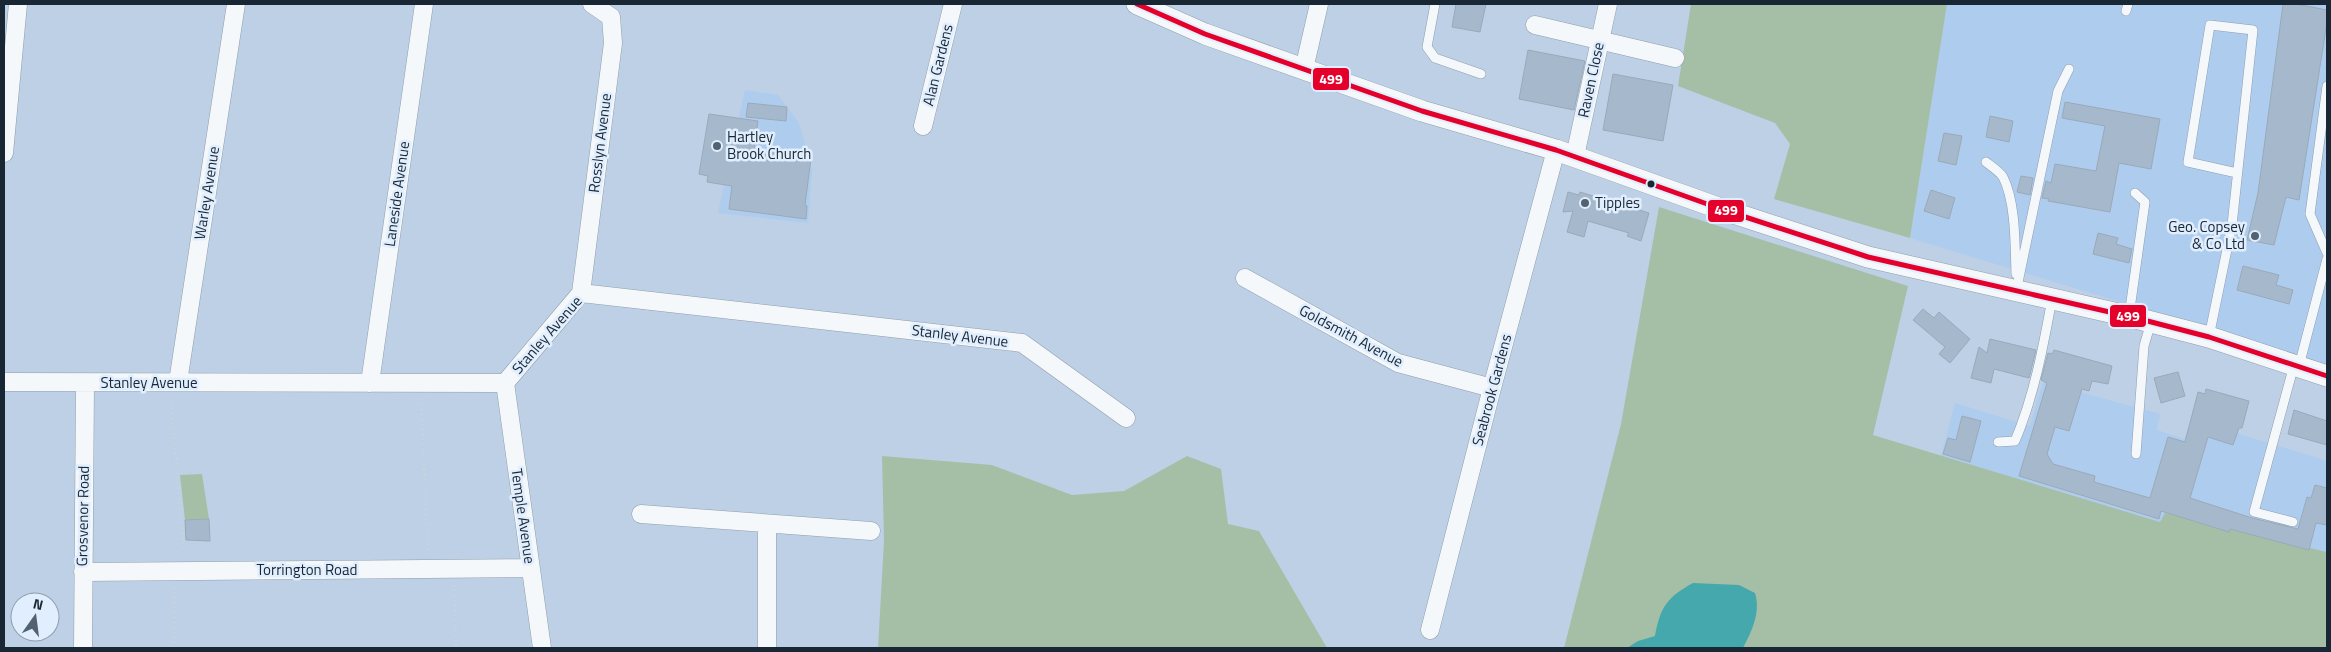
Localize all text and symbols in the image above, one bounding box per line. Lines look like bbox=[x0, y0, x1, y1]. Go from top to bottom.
street label: Alan Gardens bbox=[916, 22, 959, 108]
street label: Raven Close bbox=[1571, 40, 1610, 120]
line badge: 499 bbox=[1312, 67, 1350, 91]
text: 499 bbox=[1319, 68, 1343, 89]
street label: Rosslyn Avenue bbox=[582, 92, 617, 194]
place label: Hartley Brook Church bbox=[727, 125, 811, 165]
street label: Laneside Avenue bbox=[378, 140, 415, 248]
marker: Hartley Brook Church bbox=[711, 140, 723, 152]
street label: Warley Avenue bbox=[188, 145, 225, 241]
unlabelled marker bbox=[1646, 179, 1656, 189]
place label: Tipples bbox=[1595, 191, 1640, 214]
marker: Tipples bbox=[1579, 197, 1591, 209]
line badge: 499 bbox=[1707, 199, 1745, 223]
text: 499 bbox=[1714, 199, 1738, 220]
place label: Geo. Copsey & Co Ltd bbox=[2168, 215, 2245, 255]
marker: Geo. Copsey & Co Ltd bbox=[2249, 230, 2261, 242]
street label: Stanley Avenue bbox=[506, 290, 587, 379]
street label: Goldsmith Avenue bbox=[1295, 298, 1407, 373]
line badge: 499 bbox=[2109, 304, 2147, 328]
text: 499 bbox=[2116, 305, 2140, 326]
street label: Stanley Avenue bbox=[910, 318, 1010, 353]
street label: Seabrook Gardens bbox=[1466, 331, 1517, 448]
street label: Stanley Avenue bbox=[100, 371, 198, 394]
street label: Grosvenor Road bbox=[70, 465, 95, 567]
street label: Temple Avenue bbox=[505, 467, 542, 565]
street label: Torrington Road bbox=[257, 558, 357, 581]
north arrow bbox=[10, 592, 60, 642]
text: N bbox=[31, 593, 46, 615]

